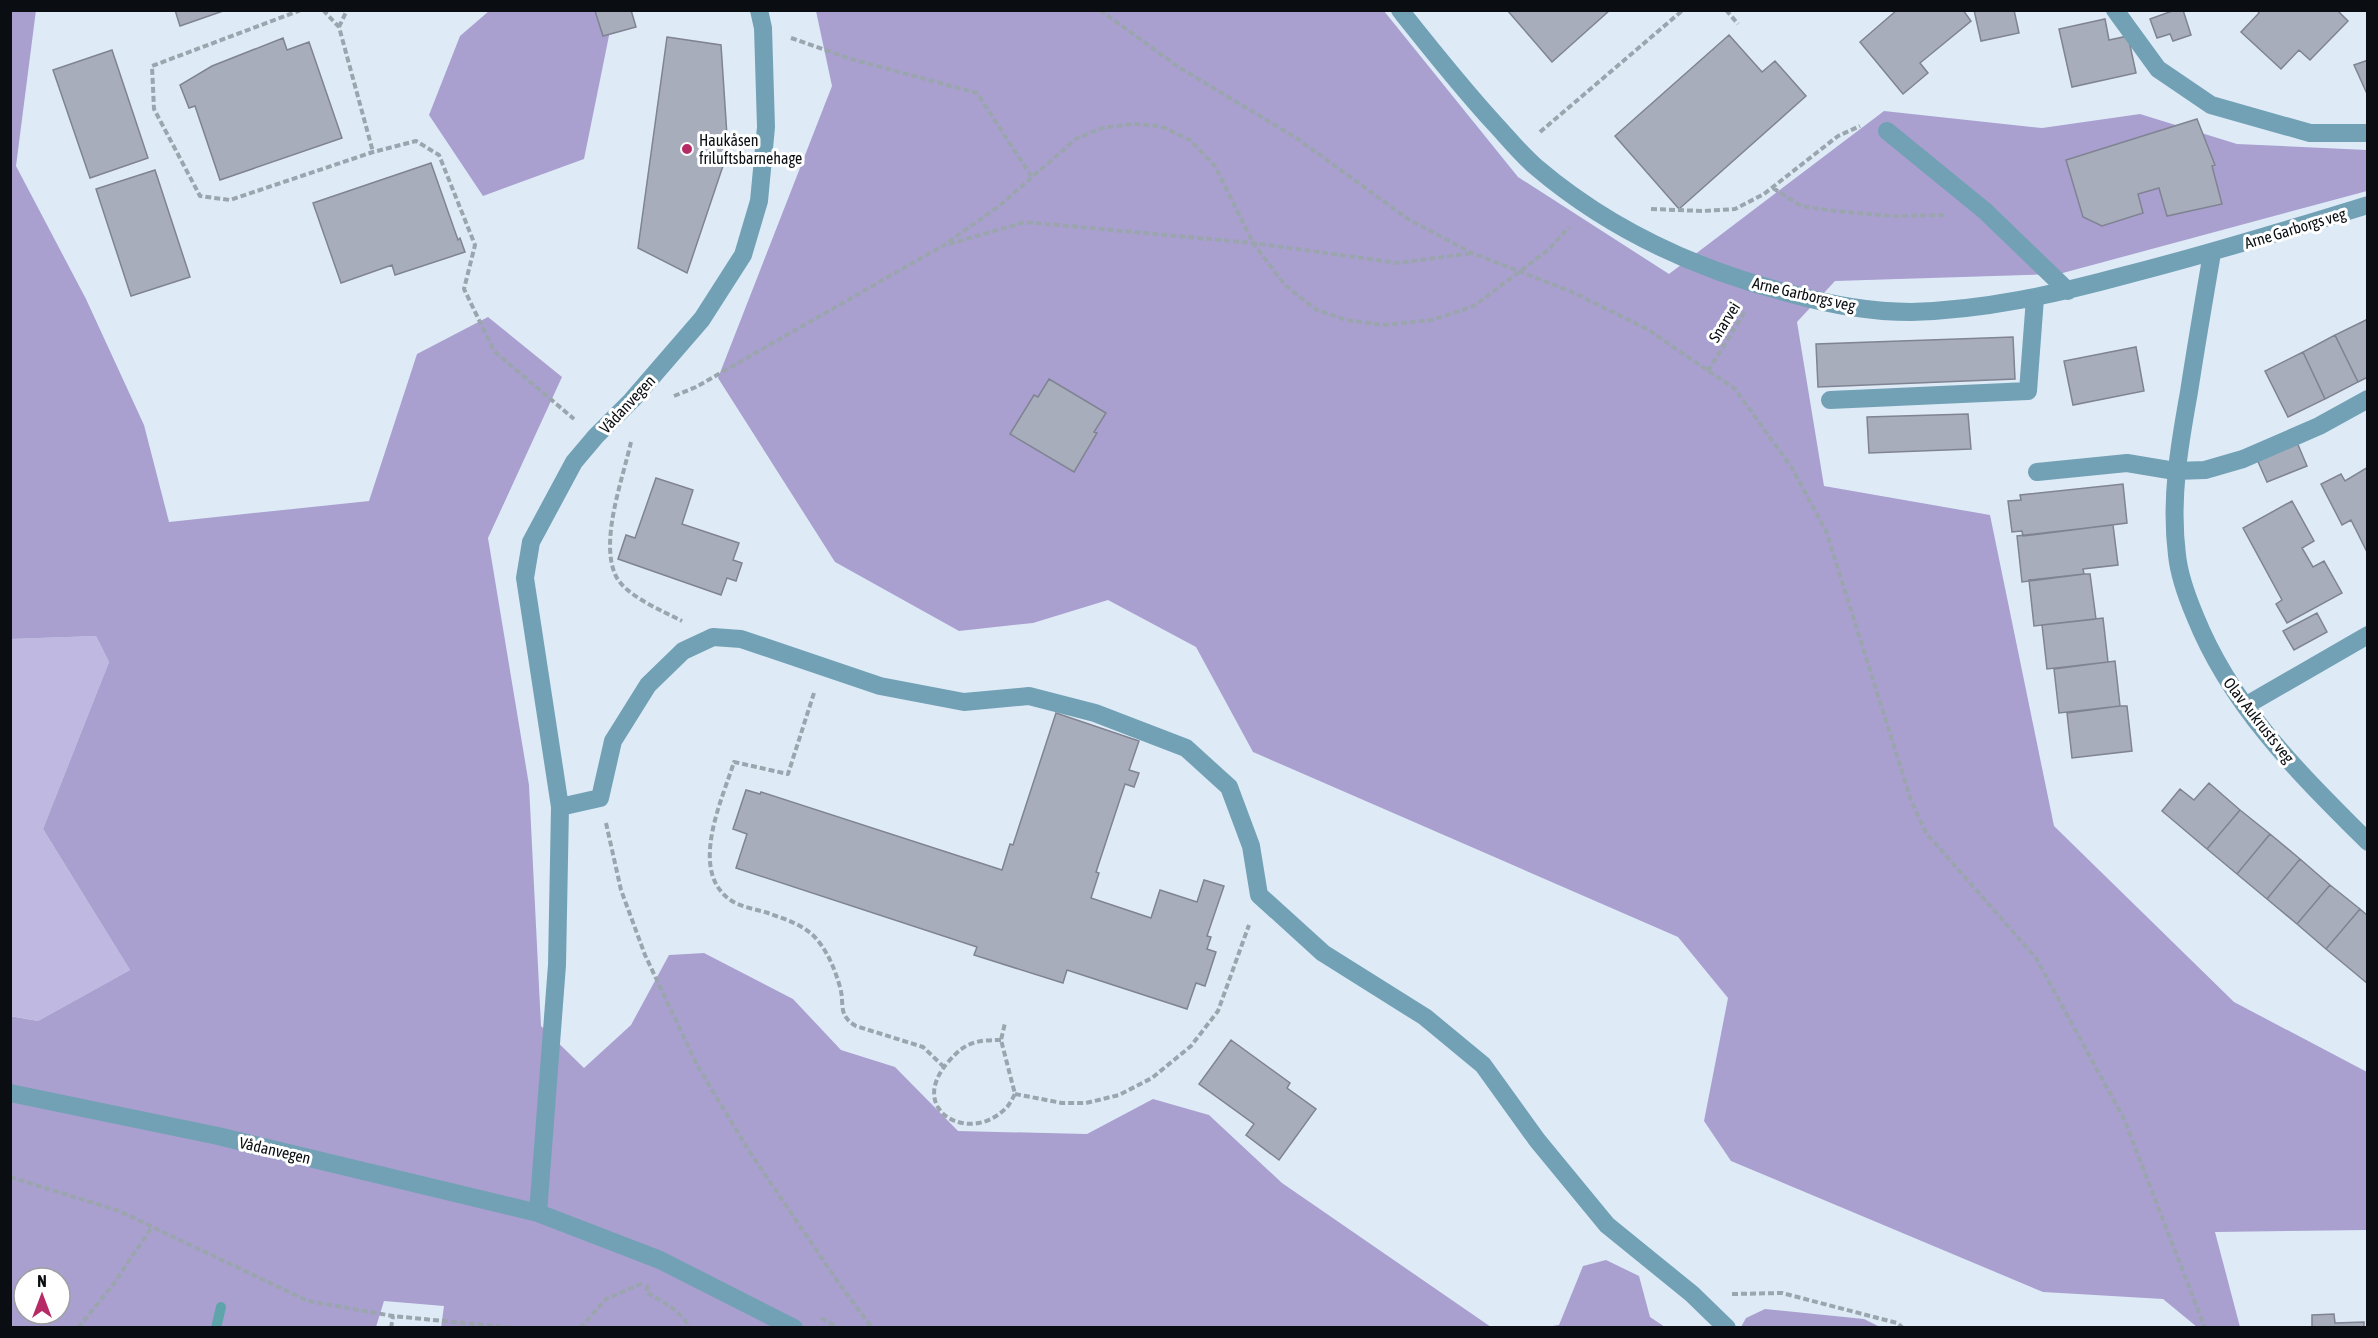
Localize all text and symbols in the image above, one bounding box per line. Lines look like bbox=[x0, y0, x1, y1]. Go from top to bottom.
place label: Haukåsen friluftsbarnehage bbox=[699, 131, 802, 168]
marker: Haukåsen friluftsbarnehage bbox=[680, 142, 694, 156]
street label: Arne Garborgs veg bbox=[2242, 204, 2348, 253]
street label: Arne Garborgs veg bbox=[1751, 273, 1857, 316]
street label: Snarvei bbox=[1705, 299, 1743, 345]
street label: Vådanvegen bbox=[596, 371, 659, 437]
street label: Olav Aukrusts veg bbox=[2219, 674, 2298, 767]
street label: Vådanvegen bbox=[237, 1133, 313, 1168]
north arrow bbox=[12, 1266, 72, 1326]
text: N bbox=[37, 1272, 47, 1290]

